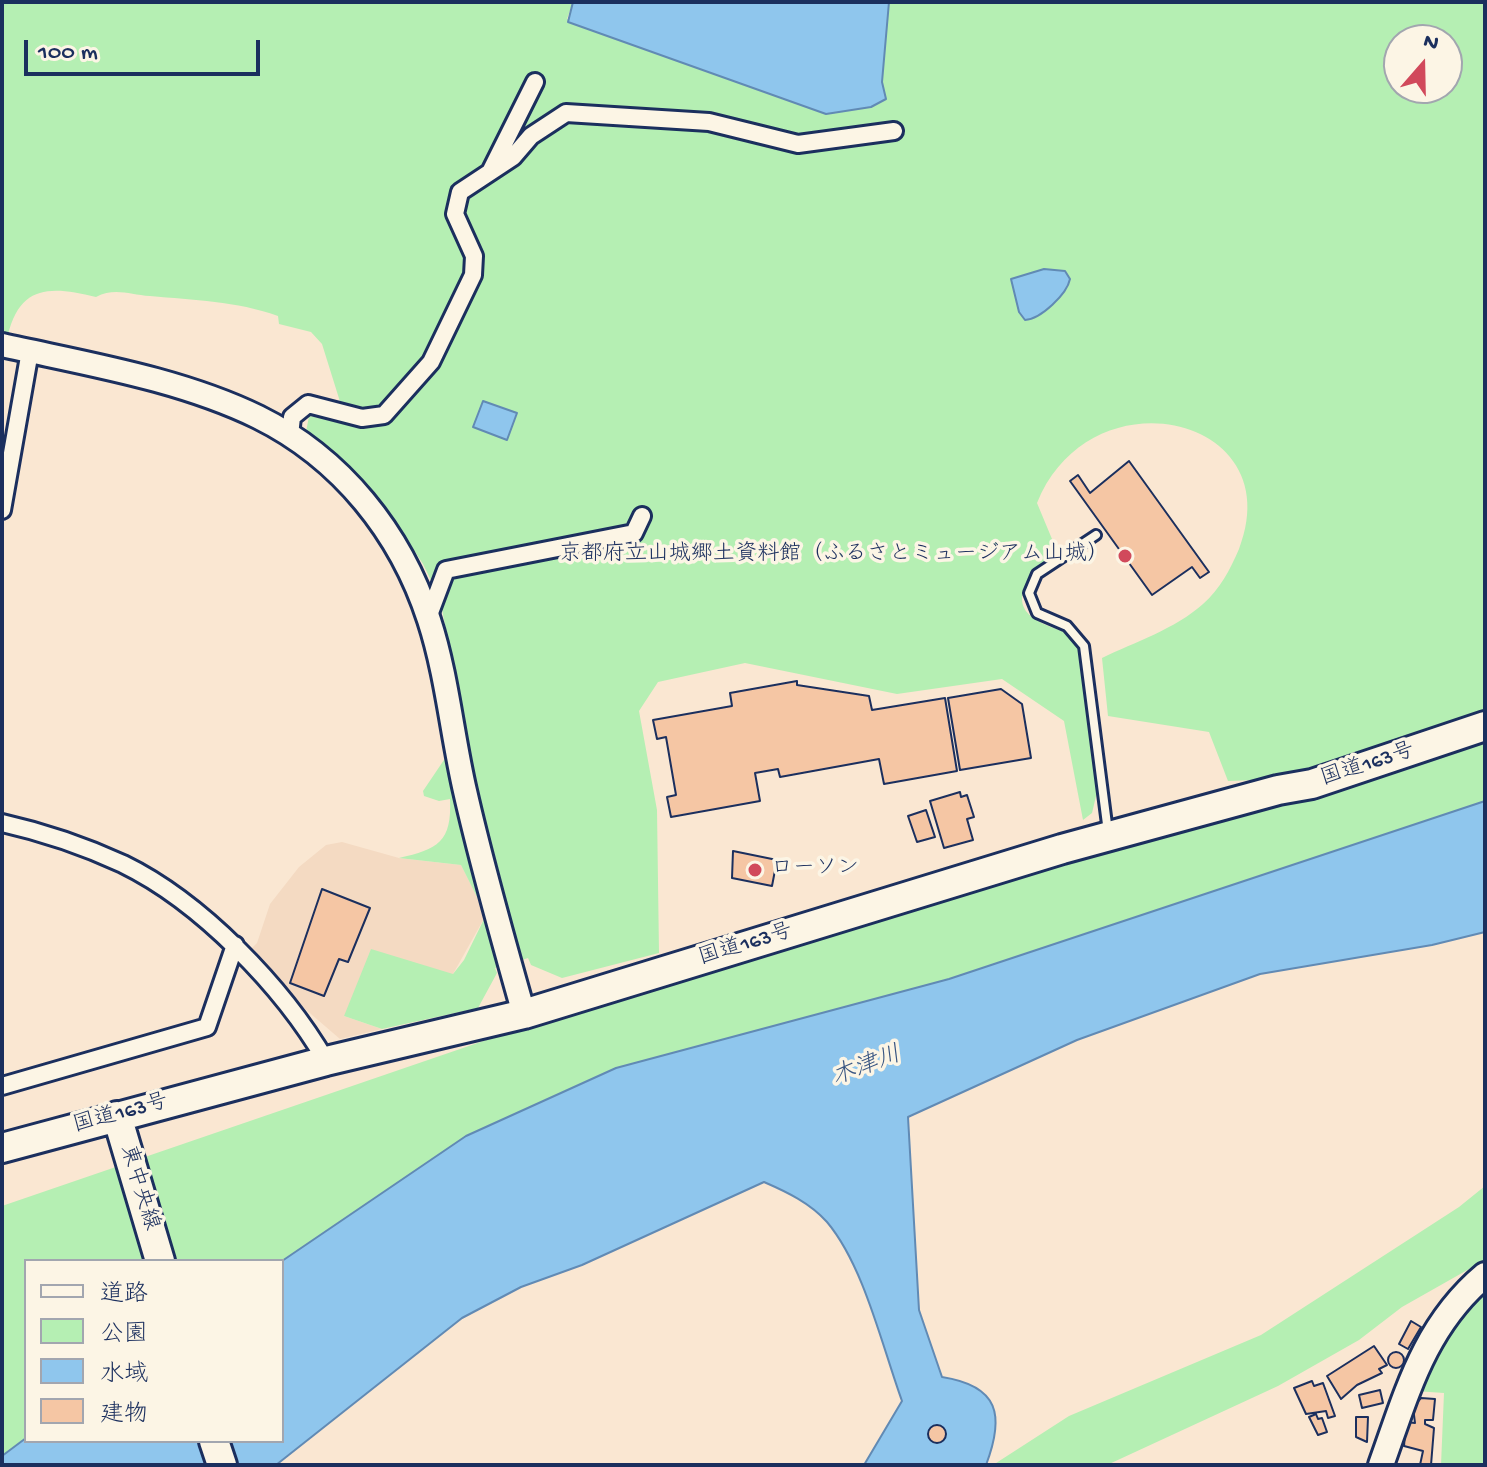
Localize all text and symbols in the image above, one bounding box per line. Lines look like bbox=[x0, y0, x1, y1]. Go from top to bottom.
scale bar bbox=[28, 24, 264, 74]
north arrow bbox=[1383, 24, 1463, 104]
text: N bbox=[1419, 29, 1442, 58]
text: 100 m bbox=[38, 39, 98, 68]
place label: 京都府立山城郷土資料館（ふるさとミュージアム山城） bbox=[559, 543, 1109, 569]
marker: 京都府立山城郷土資料館（ふるさとミュージアム山城） bbox=[1116, 547, 1134, 565]
street label: 国道163号 bbox=[1318, 738, 1418, 794]
place label: ローソン bbox=[771, 857, 859, 883]
marker: ローソン bbox=[746, 861, 764, 879]
street label: 国道163号 bbox=[696, 919, 796, 973]
water label: 木津川 bbox=[828, 1042, 906, 1094]
street label: 国道163号 bbox=[71, 1090, 171, 1140]
street label: 東中央線 bbox=[113, 1142, 163, 1234]
legend bbox=[24, 1259, 284, 1443]
text: 道路 bbox=[100, 1281, 148, 1310]
text: 公園 bbox=[100, 1321, 148, 1350]
text: 水域 bbox=[100, 1361, 148, 1390]
text: 建物 bbox=[100, 1401, 148, 1430]

